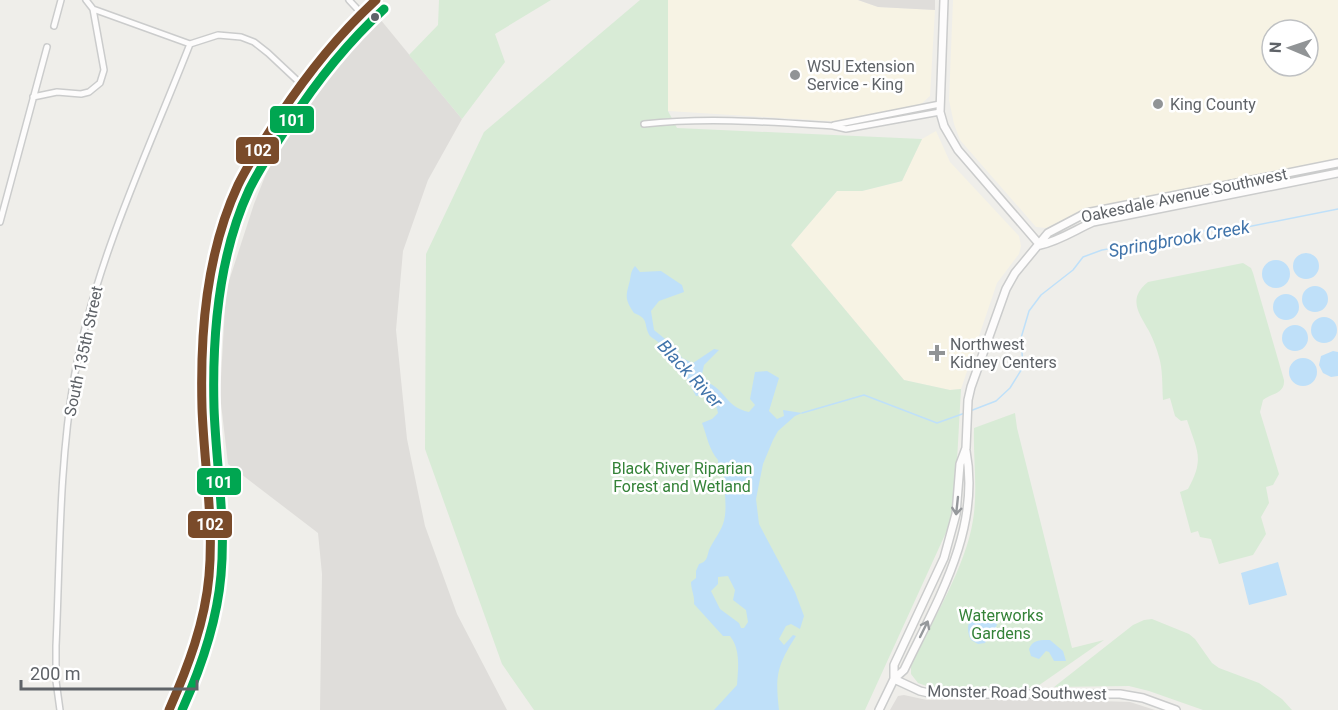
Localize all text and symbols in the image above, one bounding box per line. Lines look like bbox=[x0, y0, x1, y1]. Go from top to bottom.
unlabelled marker bbox=[369, 11, 381, 23]
north arrow bbox=[1260, 18, 1320, 78]
text: N bbox=[1266, 42, 1285, 53]
place label: WSU Extension Service - King bbox=[807, 57, 915, 94]
marker: WSU Extension Service - King bbox=[788, 68, 802, 82]
place label: King County bbox=[1170, 95, 1256, 114]
marker: King County bbox=[1151, 97, 1165, 111]
line badge: 101 bbox=[269, 105, 315, 134]
text: 101 bbox=[278, 111, 306, 130]
line badge: 102 bbox=[235, 136, 280, 165]
text: 102 bbox=[244, 141, 272, 160]
street label: Oakesdale Avenue Southwest bbox=[1079, 164, 1289, 227]
water label: Springbrook Creek bbox=[1107, 216, 1252, 261]
street label: South 135th Street bbox=[60, 284, 107, 418]
water label: Black River bbox=[654, 335, 728, 413]
place label: Northwest Kidney Centers bbox=[950, 335, 1057, 372]
marker: Northwest Kidney Centers bbox=[928, 344, 946, 362]
park label: Black River Riparian Forest and Wetland bbox=[612, 459, 752, 496]
line badge: 101 bbox=[196, 467, 242, 496]
text: 101 bbox=[205, 473, 233, 492]
one-way arrow bbox=[951, 495, 962, 515]
line badge: 102 bbox=[187, 510, 233, 539]
text: 102 bbox=[196, 515, 224, 534]
park label: Waterworks Gardens bbox=[959, 606, 1043, 643]
one-way arrow bbox=[918, 621, 930, 639]
scale bar bbox=[21, 653, 196, 691]
text: 200 m bbox=[30, 663, 81, 684]
street label: Monster Road Southwest bbox=[927, 681, 1107, 704]

